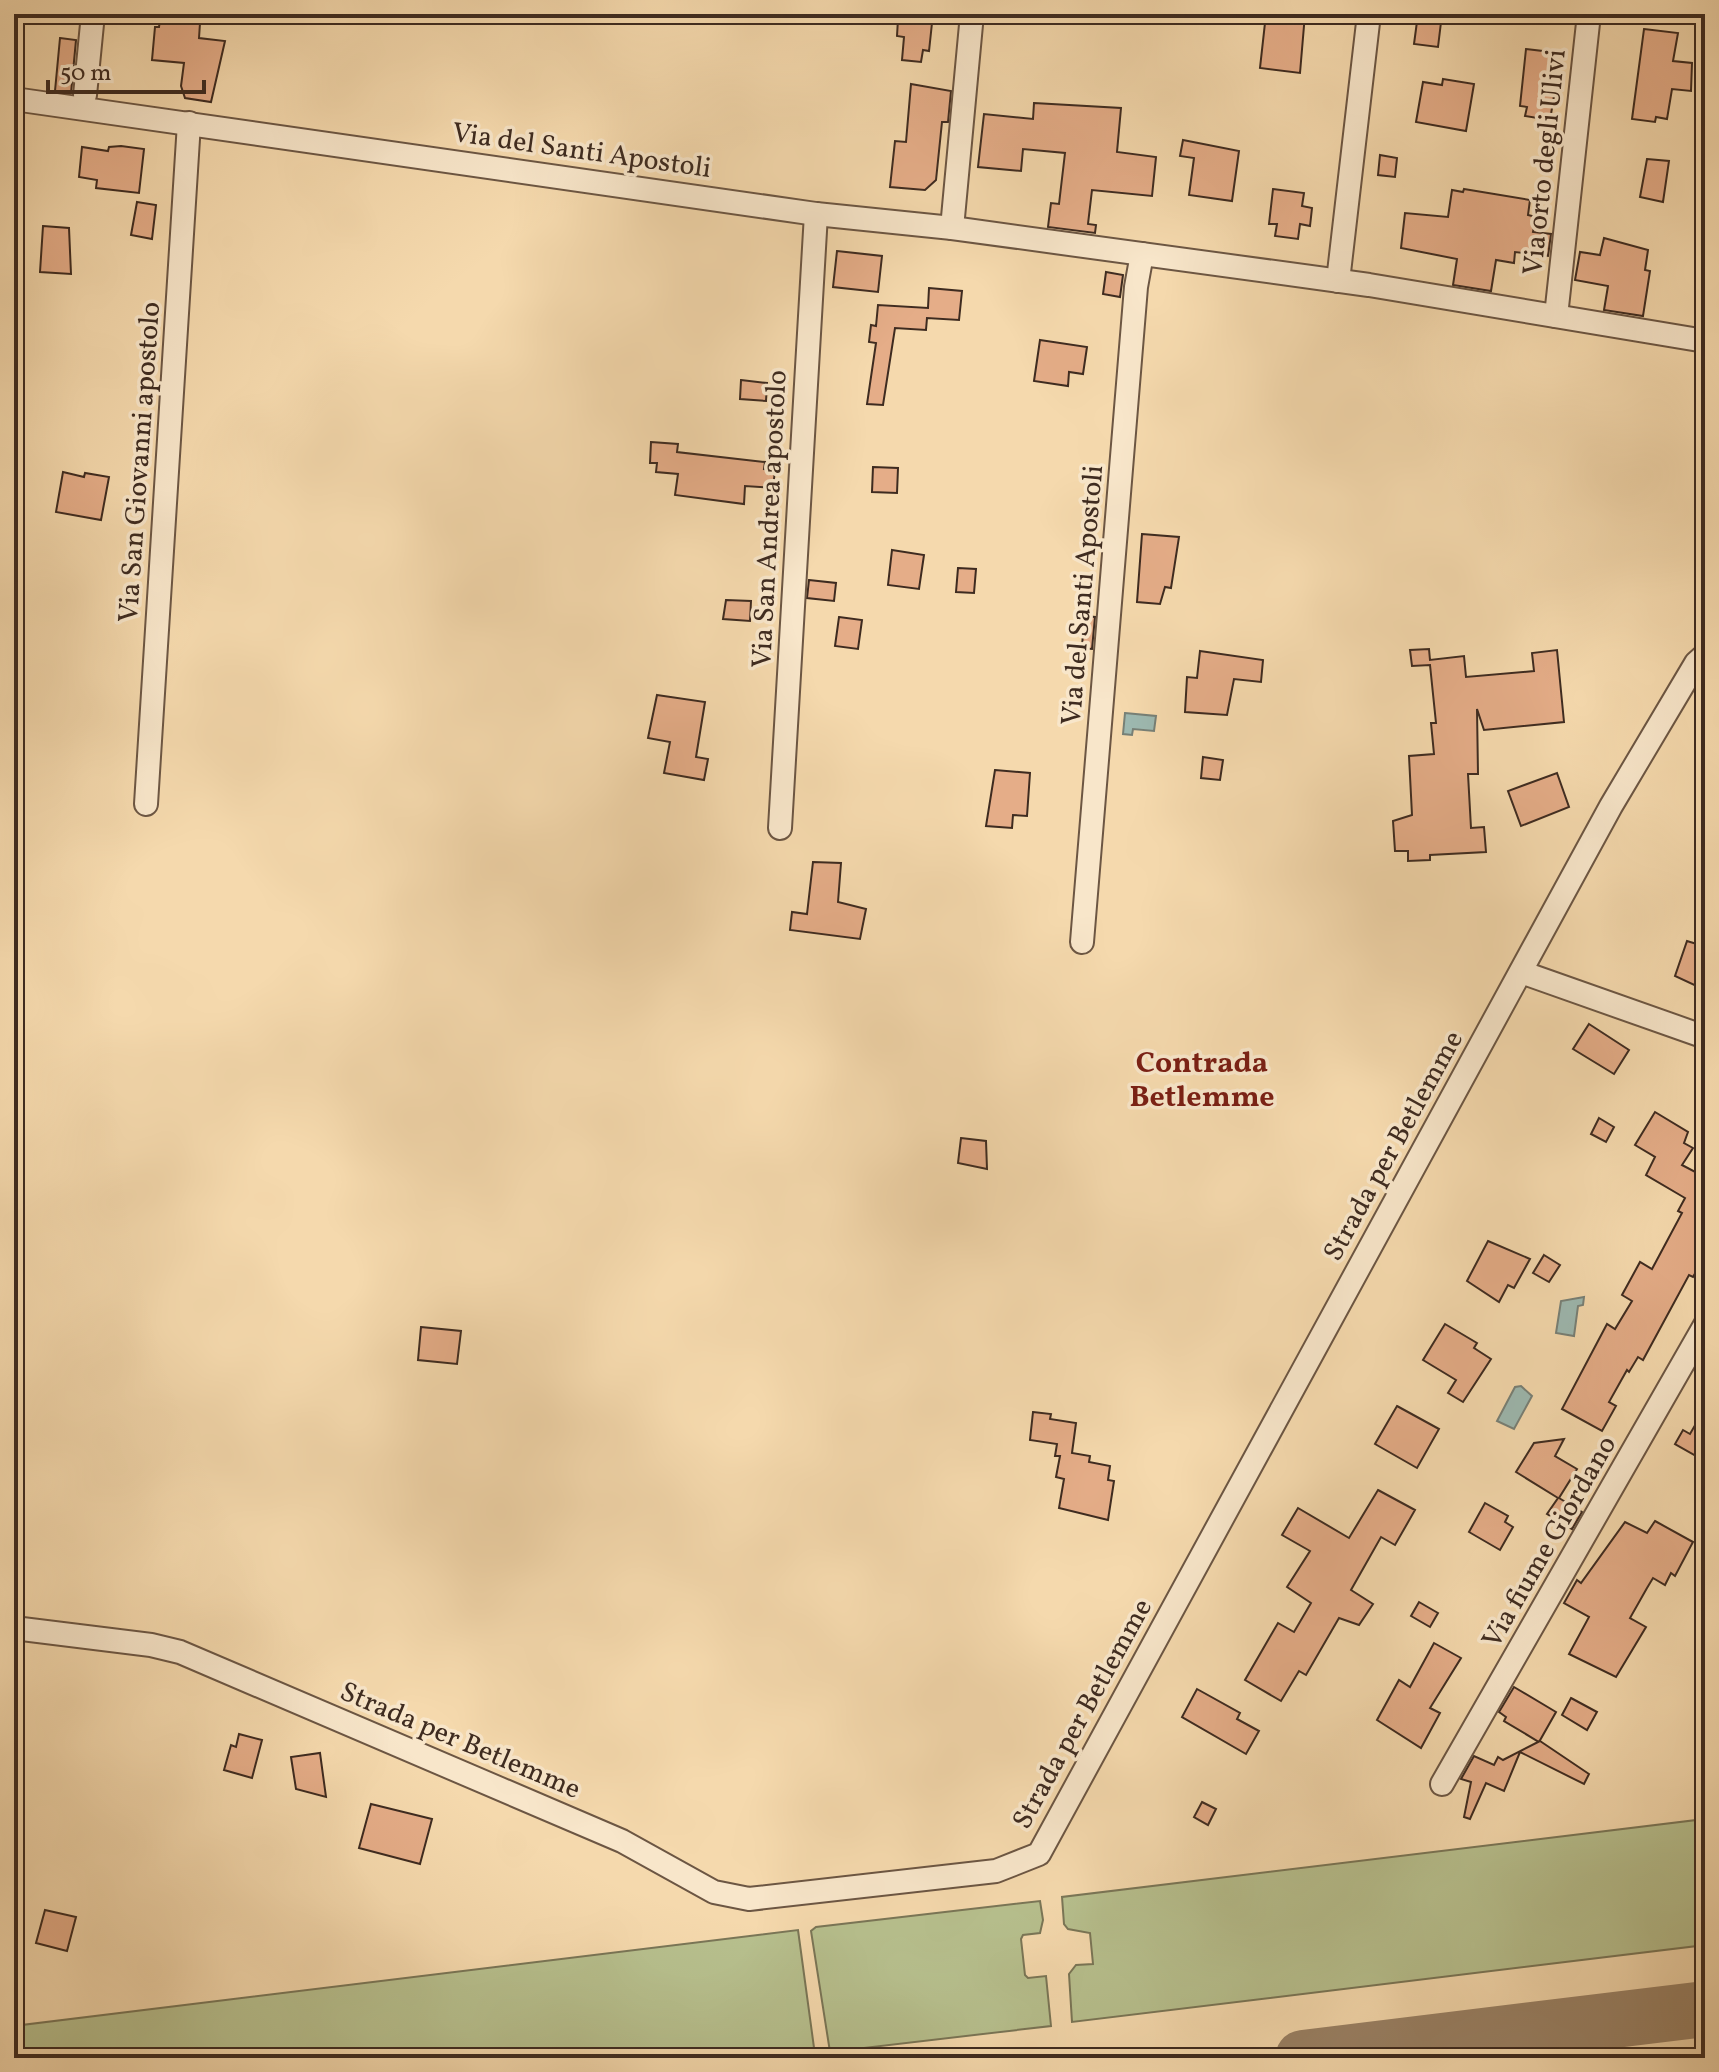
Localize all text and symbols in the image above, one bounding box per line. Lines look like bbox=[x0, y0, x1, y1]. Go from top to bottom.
scale bar bbox=[48, 44, 204, 94]
street label: Via orto degli Ulivi bbox=[1514, 47, 1577, 277]
text: 50 m bbox=[60, 57, 112, 91]
street label: Via del Santi Apostoli bbox=[450, 114, 714, 189]
street label: Via San Giovanni apostolo bbox=[110, 300, 171, 624]
street label: Via San Andrea apostolo bbox=[743, 369, 798, 669]
street label: Via del Santi Apostoli bbox=[1053, 463, 1114, 727]
street label: Strada per Betlemme bbox=[1315, 1024, 1474, 1268]
district label: Contrada Betlemme bbox=[1129, 1043, 1275, 1119]
street label: Via fiume Giordano bbox=[1473, 1429, 1627, 1656]
street label: Strada per Betlemme bbox=[1004, 1592, 1163, 1836]
street label: Strada per Betlemme bbox=[334, 1673, 586, 1810]

